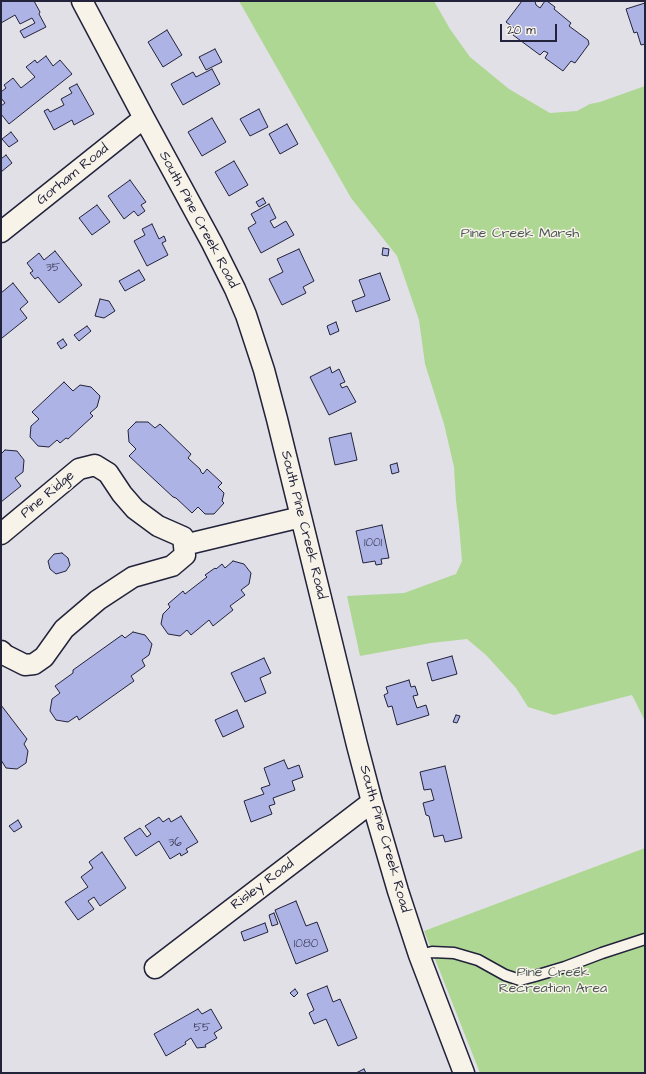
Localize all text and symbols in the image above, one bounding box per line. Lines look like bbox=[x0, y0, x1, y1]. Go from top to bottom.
scale bar bbox=[502, 16, 559, 42]
text: 20 m bbox=[507, 22, 536, 39]
street label: Gorham Road bbox=[34, 141, 112, 209]
street label: South Pine Creek Road bbox=[155, 149, 241, 291]
park label: Pine Creek Marsh bbox=[461, 226, 579, 242]
house number: 35 bbox=[46, 261, 60, 275]
street label: South Pine Creek Road bbox=[276, 449, 330, 601]
street label: Pine Ridge bbox=[18, 468, 78, 522]
house number: 1001 bbox=[364, 536, 382, 550]
street label: South Pine Creek Road bbox=[355, 763, 413, 915]
house number: 36 bbox=[168, 836, 182, 850]
street label: Risley Road bbox=[228, 856, 298, 914]
house number: 1080 bbox=[294, 937, 318, 951]
park label: Pine Creek Recreation Area bbox=[499, 965, 607, 998]
house number: 55 bbox=[194, 1021, 210, 1035]

